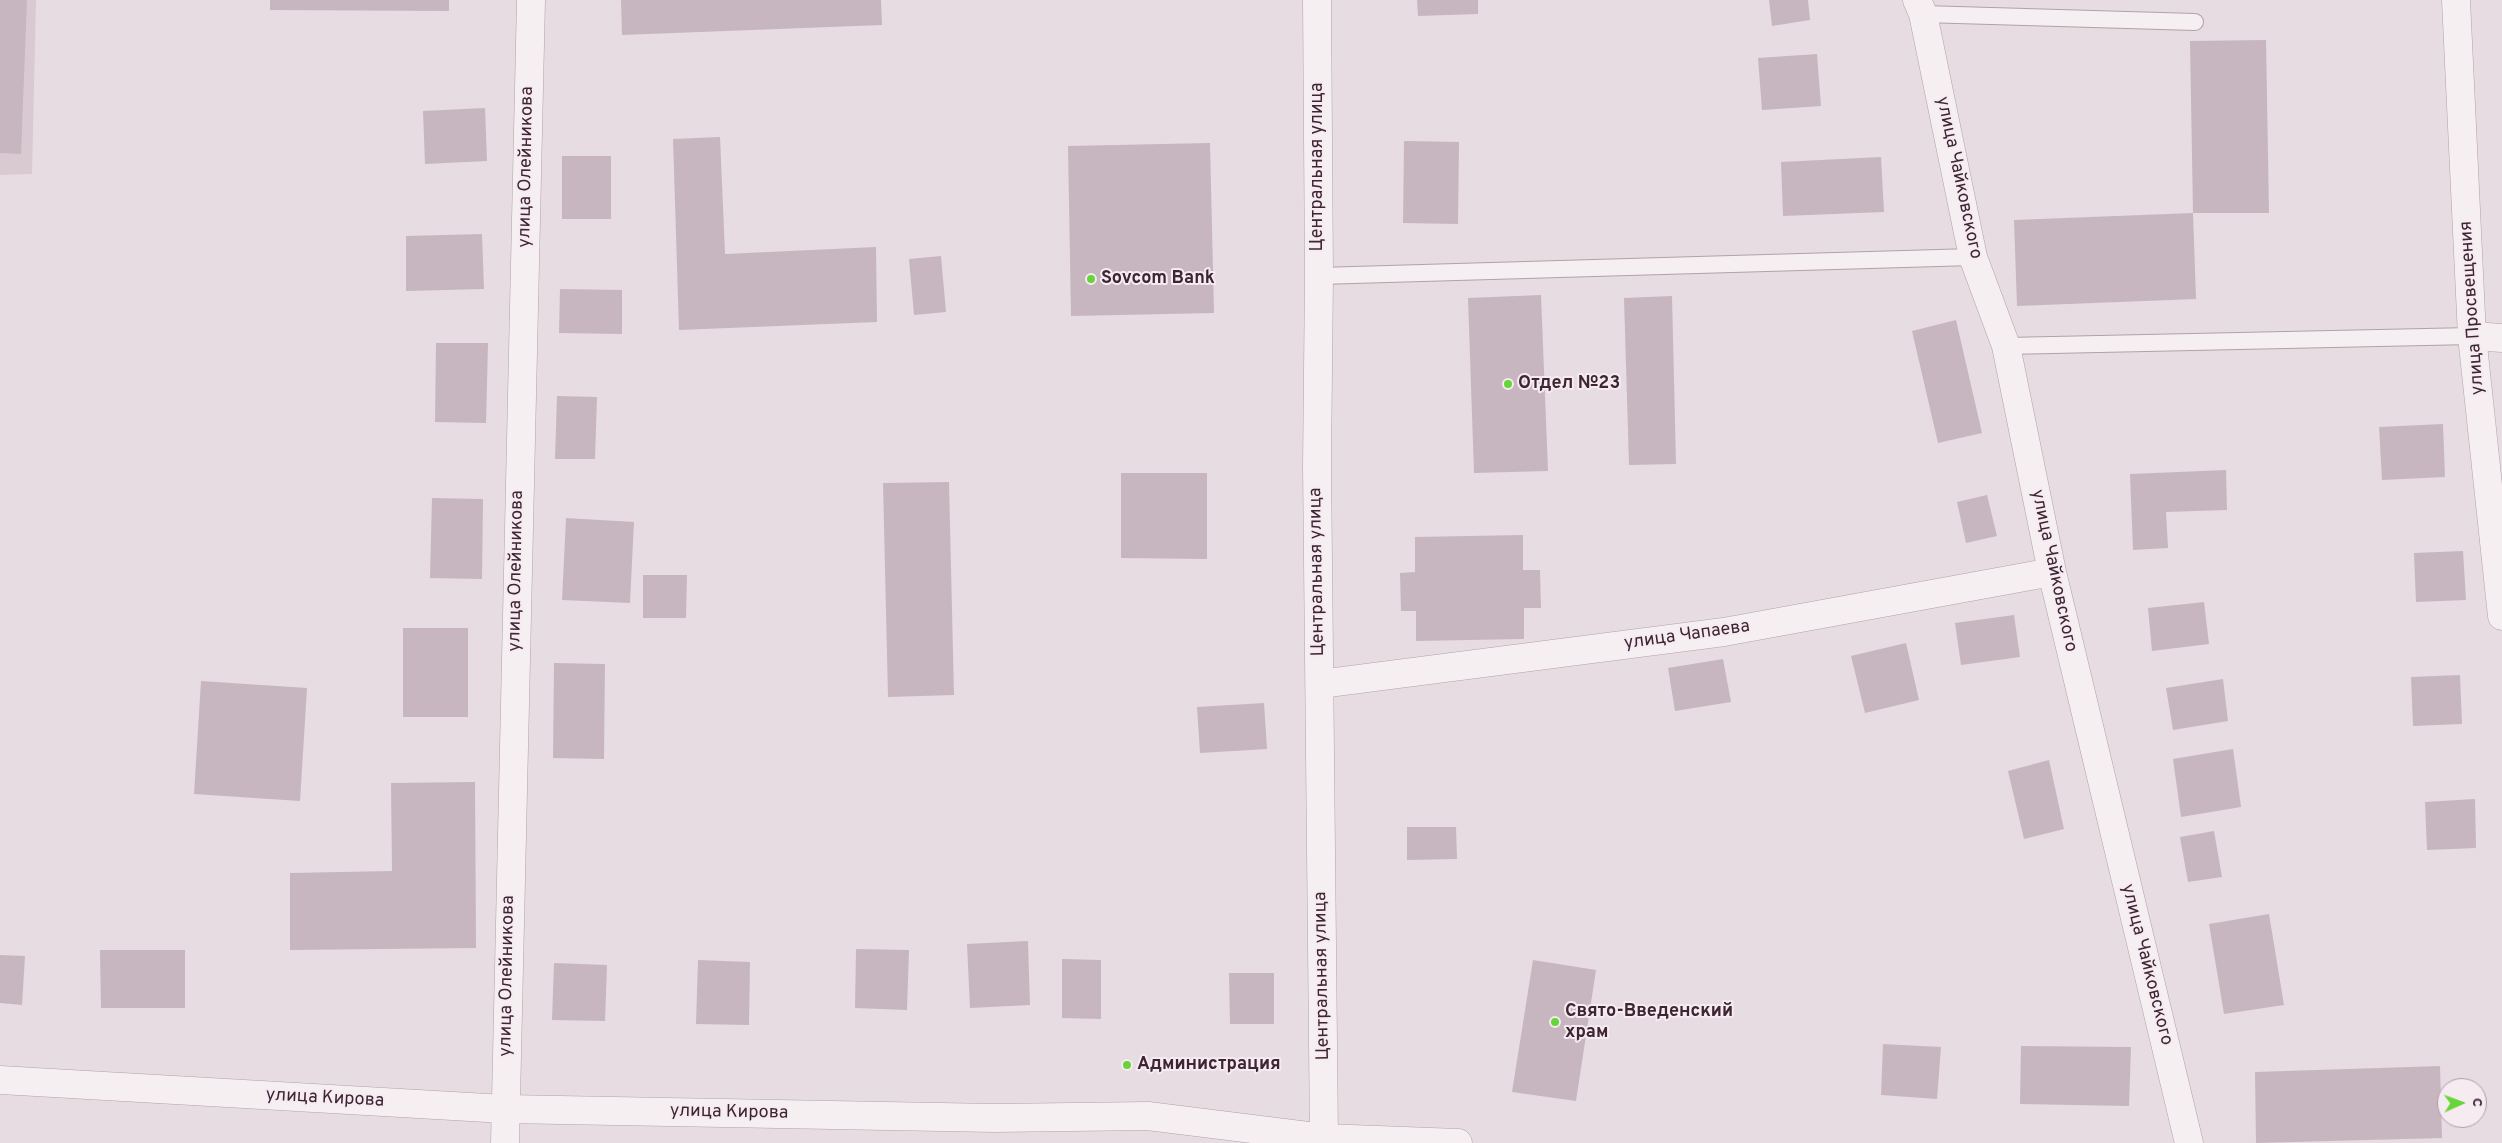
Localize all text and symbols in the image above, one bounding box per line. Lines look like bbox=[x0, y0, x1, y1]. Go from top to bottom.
street label: Центральная улица bbox=[1307, 83, 1329, 251]
street label: улица Олейникова bbox=[515, 86, 539, 248]
street label: улица Чайковского bbox=[1930, 95, 1986, 261]
street label: улица Просвещения bbox=[2456, 220, 2490, 396]
place label: Sovcom Bank bbox=[1101, 268, 1215, 290]
marker: Sovcom Bank bbox=[1085, 273, 1097, 285]
place label: Отдел №23 bbox=[1518, 373, 1620, 395]
marker: Отдел №23 bbox=[1502, 378, 1514, 390]
street label: Центральная улица bbox=[1306, 487, 1330, 657]
street label: улица Чайковского bbox=[2025, 488, 2081, 654]
street label: улица Олейникова bbox=[505, 490, 529, 652]
street label: улица Чапаева bbox=[1623, 616, 1751, 656]
street label: улица Чайковского bbox=[2116, 882, 2176, 1048]
street label: Центральная улица bbox=[1311, 891, 1335, 1061]
street label: улица Олейникова bbox=[496, 895, 520, 1057]
place label: Свято-Введенский храм bbox=[1565, 1001, 1733, 1044]
marker: Свято-Введенский храм bbox=[1549, 1016, 1561, 1028]
place label: Администрация bbox=[1137, 1054, 1281, 1076]
marker: Администрация bbox=[1121, 1059, 1133, 1071]
north arrow bbox=[2437, 1078, 2487, 1128]
street label: улица Кирова bbox=[265, 1085, 385, 1113]
text: С bbox=[2468, 1098, 2485, 1107]
street label: улица Кирова bbox=[670, 1101, 788, 1125]

